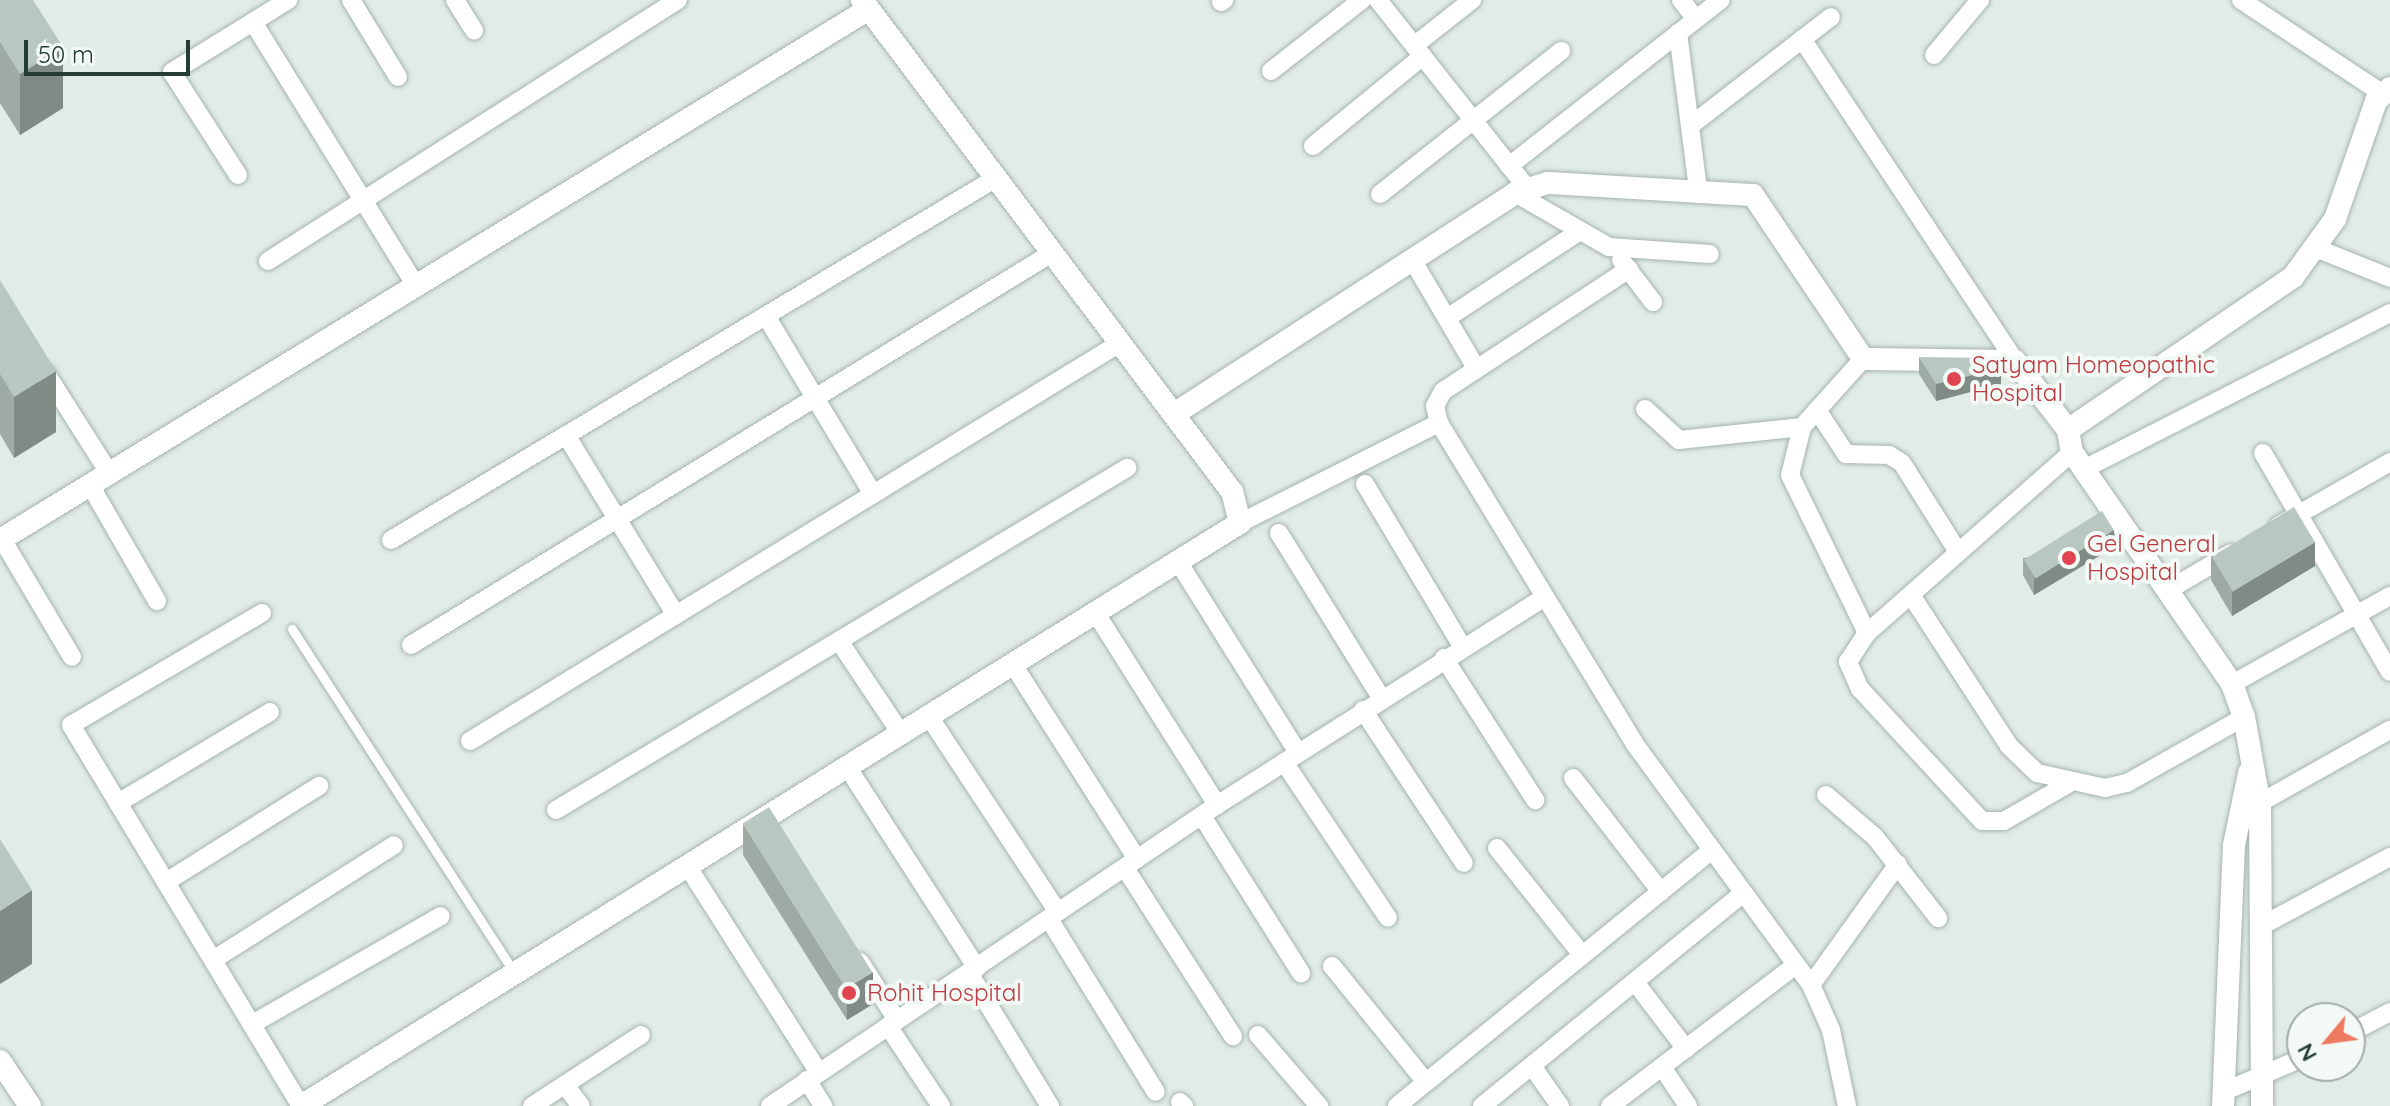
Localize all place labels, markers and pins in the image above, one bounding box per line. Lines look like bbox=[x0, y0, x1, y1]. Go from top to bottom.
place label: Satyam Homeopathic Hospital bbox=[1972, 351, 2215, 407]
marker: Satyam Homeopathic Hospital bbox=[1943, 368, 1965, 390]
place label: Gel General Hospital bbox=[2087, 530, 2216, 586]
marker: Gel General Hospital bbox=[2058, 547, 2080, 569]
place label: Rohit Hospital bbox=[867, 979, 1022, 1007]
marker: Rohit Hospital bbox=[838, 982, 860, 1004]

